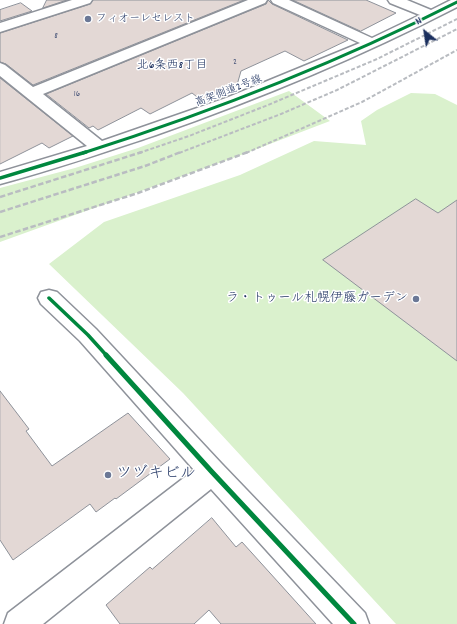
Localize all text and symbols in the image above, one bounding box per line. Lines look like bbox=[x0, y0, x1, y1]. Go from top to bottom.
place label: フィオーレセレスト bbox=[96, 12, 195, 26]
north arrow bbox=[405, 12, 445, 52]
text: N bbox=[413, 13, 425, 30]
marker: フィオーレセレスト bbox=[83, 14, 93, 24]
house number: 8 bbox=[54, 32, 58, 42]
house number: 2 bbox=[233, 58, 237, 68]
district label: 北6条西8丁目 bbox=[137, 59, 207, 73]
street label: 高架側道2号線 bbox=[194, 73, 264, 111]
house number: 16 bbox=[74, 90, 80, 100]
place label: ラ・トゥール札幌伊藤ガーデン bbox=[226, 291, 408, 307]
marker: ラ・トゥール札幌伊藤ガーデン bbox=[411, 294, 421, 304]
place label: ツヅキビル bbox=[116, 465, 196, 485]
marker: ツヅキビル bbox=[103, 470, 113, 480]

